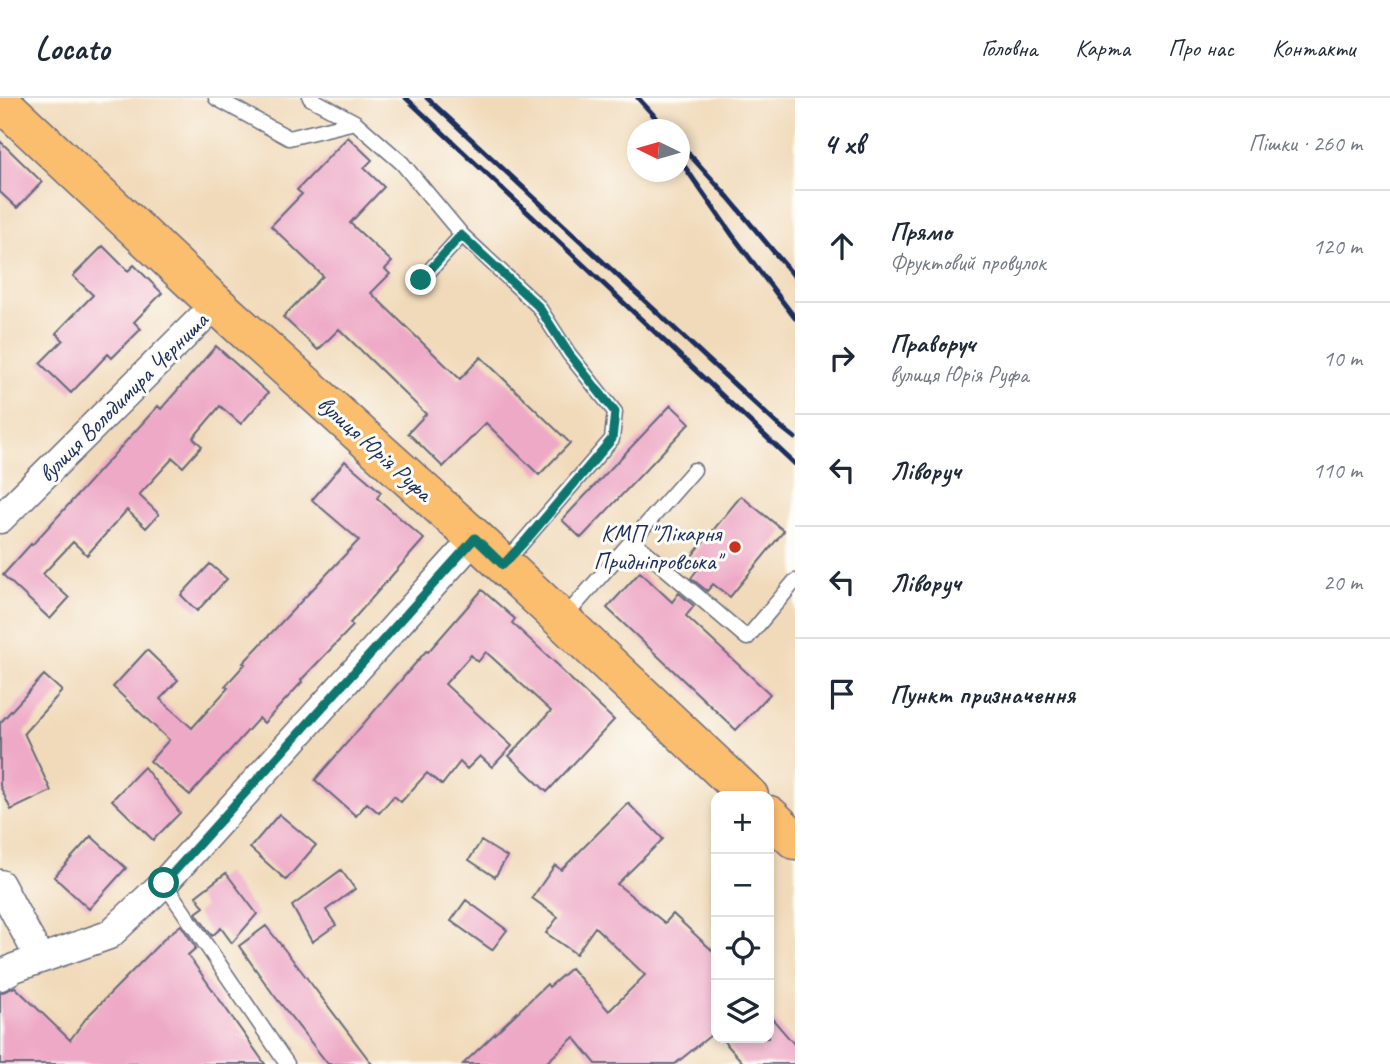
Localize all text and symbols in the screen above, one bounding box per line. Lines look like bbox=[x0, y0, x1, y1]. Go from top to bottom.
text: Locato bbox=[35, 27, 109, 69]
text: Головна bbox=[981, 33, 1037, 63]
text: Карта bbox=[1075, 33, 1130, 63]
text: Про нас bbox=[1168, 33, 1234, 63]
text: Контакти bbox=[1272, 33, 1355, 63]
north arrow bbox=[627, 119, 690, 182]
text: 4 хв bbox=[823, 125, 864, 163]
text: Пішки · 260 m bbox=[1248, 129, 1362, 158]
text: Прямо bbox=[890, 215, 952, 248]
icon: ahead bbox=[823, 227, 861, 265]
text: 120 m bbox=[1313, 232, 1362, 261]
text: Фруктовий провулок bbox=[890, 248, 1046, 277]
route end bbox=[405, 264, 436, 295]
street label: вулиця Володимира Черниша bbox=[32, 305, 215, 488]
text: Праворуч bbox=[890, 327, 975, 360]
icon: right bbox=[823, 339, 861, 377]
text: 10 m bbox=[1323, 344, 1362, 373]
text: вулиця Юрія Руфа bbox=[890, 360, 1028, 389]
street label: вулиця Юрія Руфа bbox=[311, 389, 440, 509]
icon: left bbox=[823, 451, 861, 489]
text: Ліворуч bbox=[890, 454, 961, 487]
text: 110 m bbox=[1313, 456, 1362, 485]
place label: КМП "Лікарня Придніпровська" bbox=[593, 518, 726, 576]
marker: КМП "Лікарня Придніпровська" bbox=[727, 539, 743, 555]
icon: left bbox=[823, 563, 861, 601]
text: Ліворуч bbox=[890, 566, 961, 599]
text: 20 m bbox=[1323, 568, 1362, 597]
icon: arrive bbox=[823, 675, 861, 713]
text: Пункт призначення bbox=[890, 678, 1075, 711]
map controls bbox=[711, 791, 774, 1043]
button: + bbox=[711, 791, 774, 854]
button: − bbox=[711, 854, 774, 917]
route start bbox=[148, 867, 179, 898]
button: locate bbox=[711, 917, 774, 980]
button: layers bbox=[711, 980, 774, 1043]

